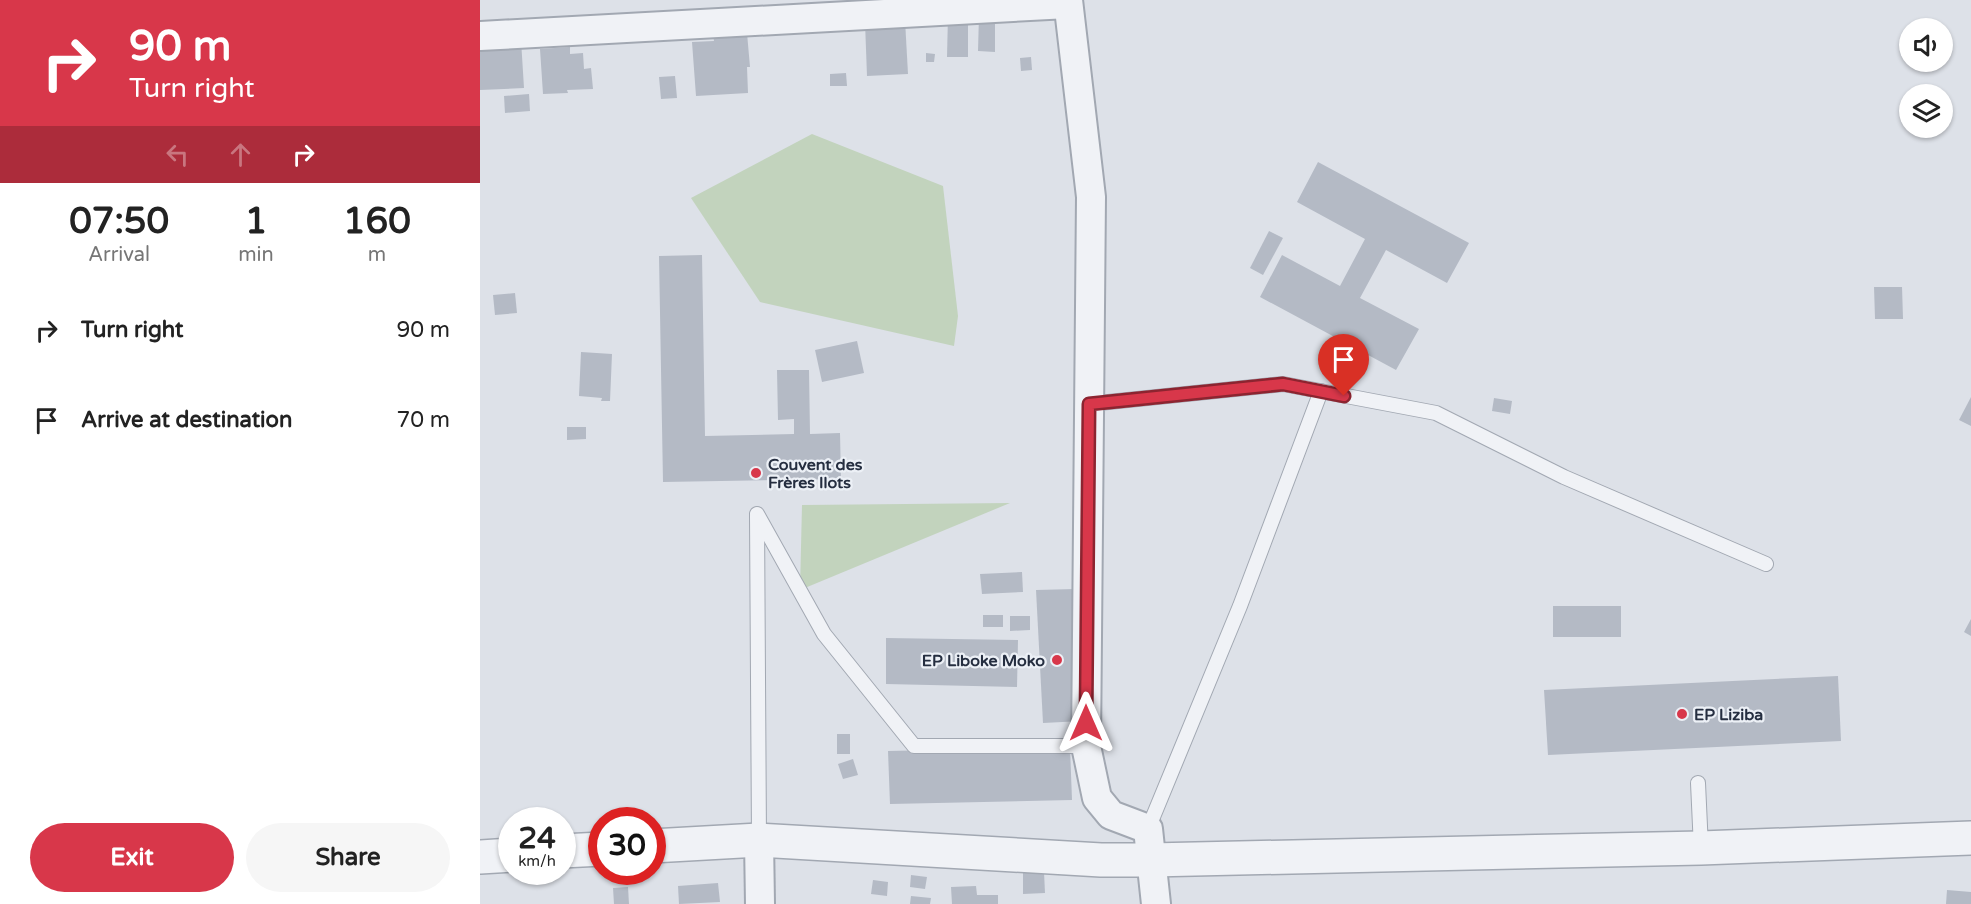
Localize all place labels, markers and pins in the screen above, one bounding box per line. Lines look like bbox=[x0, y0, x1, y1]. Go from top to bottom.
pin bbox=[1318, 334, 1369, 396]
place label: Couvent des Frères Ilots bbox=[768, 455, 863, 493]
marker: Couvent des Frères Ilots bbox=[749, 466, 763, 480]
place label: EP Liboke Moko bbox=[922, 651, 1045, 671]
marker: EP Liboke Moko bbox=[1050, 653, 1064, 667]
place label: EP Liziba bbox=[1694, 705, 1763, 725]
marker: EP Liziba bbox=[1675, 707, 1689, 721]

